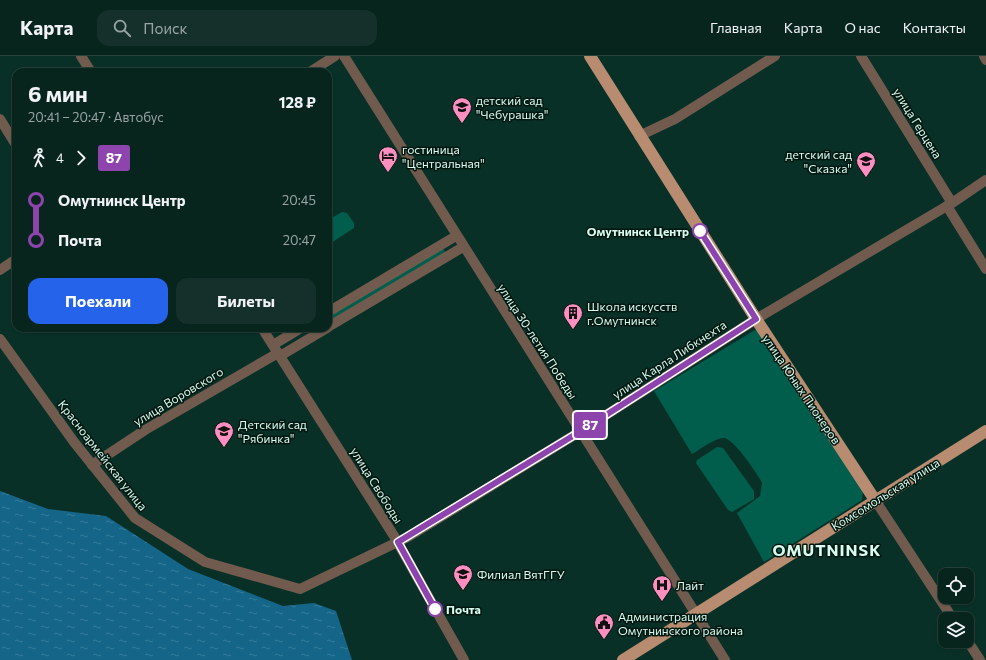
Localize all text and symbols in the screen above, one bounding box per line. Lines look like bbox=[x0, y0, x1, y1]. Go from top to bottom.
search box bbox=[97, 10, 377, 46]
text: Карта bbox=[20, 16, 73, 39]
icon: search bbox=[111, 17, 133, 39]
text: Поиск bbox=[143, 19, 188, 37]
text: Главная bbox=[710, 19, 762, 36]
text: Карта bbox=[784, 19, 822, 36]
text: О нас bbox=[844, 19, 881, 36]
text: Контакты bbox=[903, 19, 966, 36]
text: 6 мин bbox=[28, 80, 88, 107]
street label: улица Герцена bbox=[891, 85, 945, 161]
text: 128 ₽ bbox=[279, 93, 316, 111]
place label: детский сад "Чебурашка" bbox=[476, 93, 548, 121]
school or university icon: детский сад "Чебурашка" bbox=[451, 96, 473, 124]
text: 20:41 – 20:47 · Автобус bbox=[28, 109, 164, 125]
place label: гостиница "Центральная" bbox=[402, 142, 485, 170]
hotel icon: гостиница "Центральная" bbox=[377, 145, 399, 173]
icon: walk bbox=[28, 147, 50, 169]
icon: forward bbox=[70, 147, 92, 169]
place label: детский сад "Сказка" bbox=[785, 147, 852, 175]
text: 87 bbox=[106, 149, 122, 166]
text: 4 bbox=[56, 150, 64, 166]
school or university icon: детский сад "Сказка" bbox=[855, 150, 877, 178]
text: Омутнинск Центр bbox=[58, 191, 186, 209]
text: 20:45 bbox=[282, 192, 316, 208]
marker: Омутнинск Центр bbox=[692, 223, 708, 239]
place label: Омутнинск Центр bbox=[587, 224, 689, 238]
text: Почта bbox=[58, 231, 102, 249]
text: 20:47 bbox=[283, 232, 316, 248]
button: Поехали bbox=[28, 278, 168, 324]
button: Билеты bbox=[176, 278, 316, 324]
street label: улица 30-летия Победы bbox=[495, 281, 581, 401]
place label: Школа искусств г.Омутнинск bbox=[587, 299, 677, 327]
building icon: Школа искусств г.Омутнинск bbox=[562, 302, 584, 330]
street label: улица Карла Либкнехта bbox=[609, 317, 729, 401]
street label: улица Юных Пионеров bbox=[760, 332, 844, 446]
street label: улица Воровского bbox=[131, 364, 225, 428]
street label: Красноармейская улица bbox=[56, 397, 150, 513]
line badge: 87 bbox=[572, 412, 608, 438]
text: 87 bbox=[582, 416, 598, 433]
place label: Детский сад "Рябинка" bbox=[238, 417, 307, 445]
school or university icon: Детский сад "Рябинка" bbox=[213, 420, 235, 448]
street label: улица Свободы bbox=[348, 444, 406, 526]
street label: Комсомольская улица bbox=[828, 455, 942, 533]
district label: OMUTNINSK bbox=[773, 540, 881, 559]
school or university icon: Филиал ВятГГУ bbox=[452, 563, 474, 591]
place label: Филиал ВятГГУ bbox=[477, 567, 565, 581]
map controls bbox=[938, 568, 974, 648]
button: locate bbox=[938, 568, 974, 604]
hospital icon: Лайт bbox=[651, 574, 673, 602]
place label: Лайт bbox=[676, 578, 704, 592]
marker: Почта bbox=[427, 601, 443, 617]
place label: Почта bbox=[446, 602, 481, 616]
place label: Администрация Омутнинского района bbox=[618, 609, 743, 637]
public building icon: Администрация Омутнинского района bbox=[593, 612, 615, 640]
button: layers bbox=[938, 612, 974, 648]

